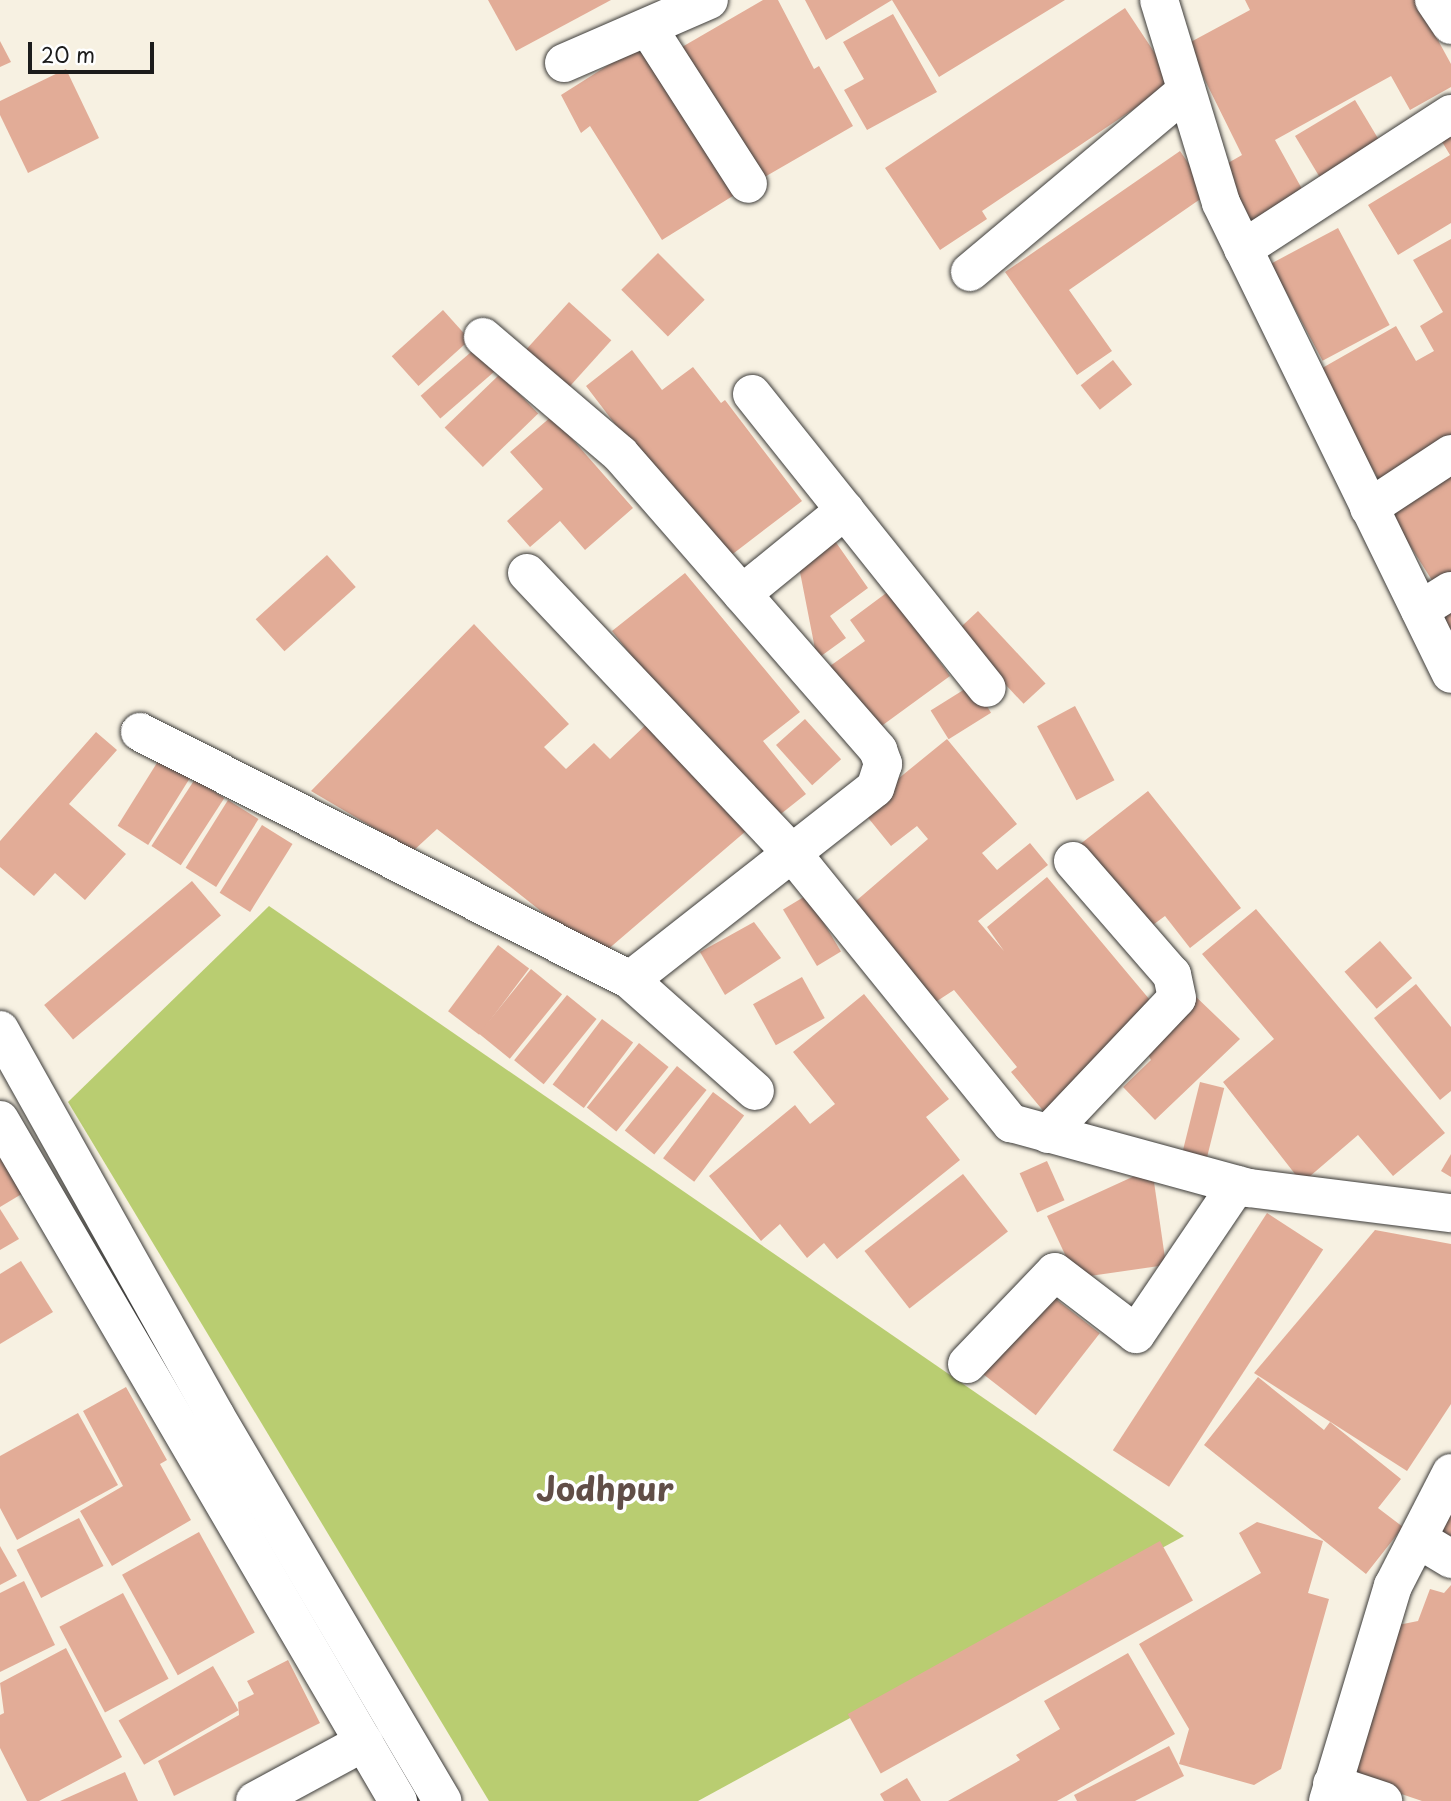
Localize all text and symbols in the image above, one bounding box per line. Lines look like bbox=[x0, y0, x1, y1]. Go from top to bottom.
scale bar bbox=[32, 28, 158, 72]
text: 20 m bbox=[41, 38, 95, 70]
district label: Jodhpur bbox=[536, 1468, 674, 1508]

